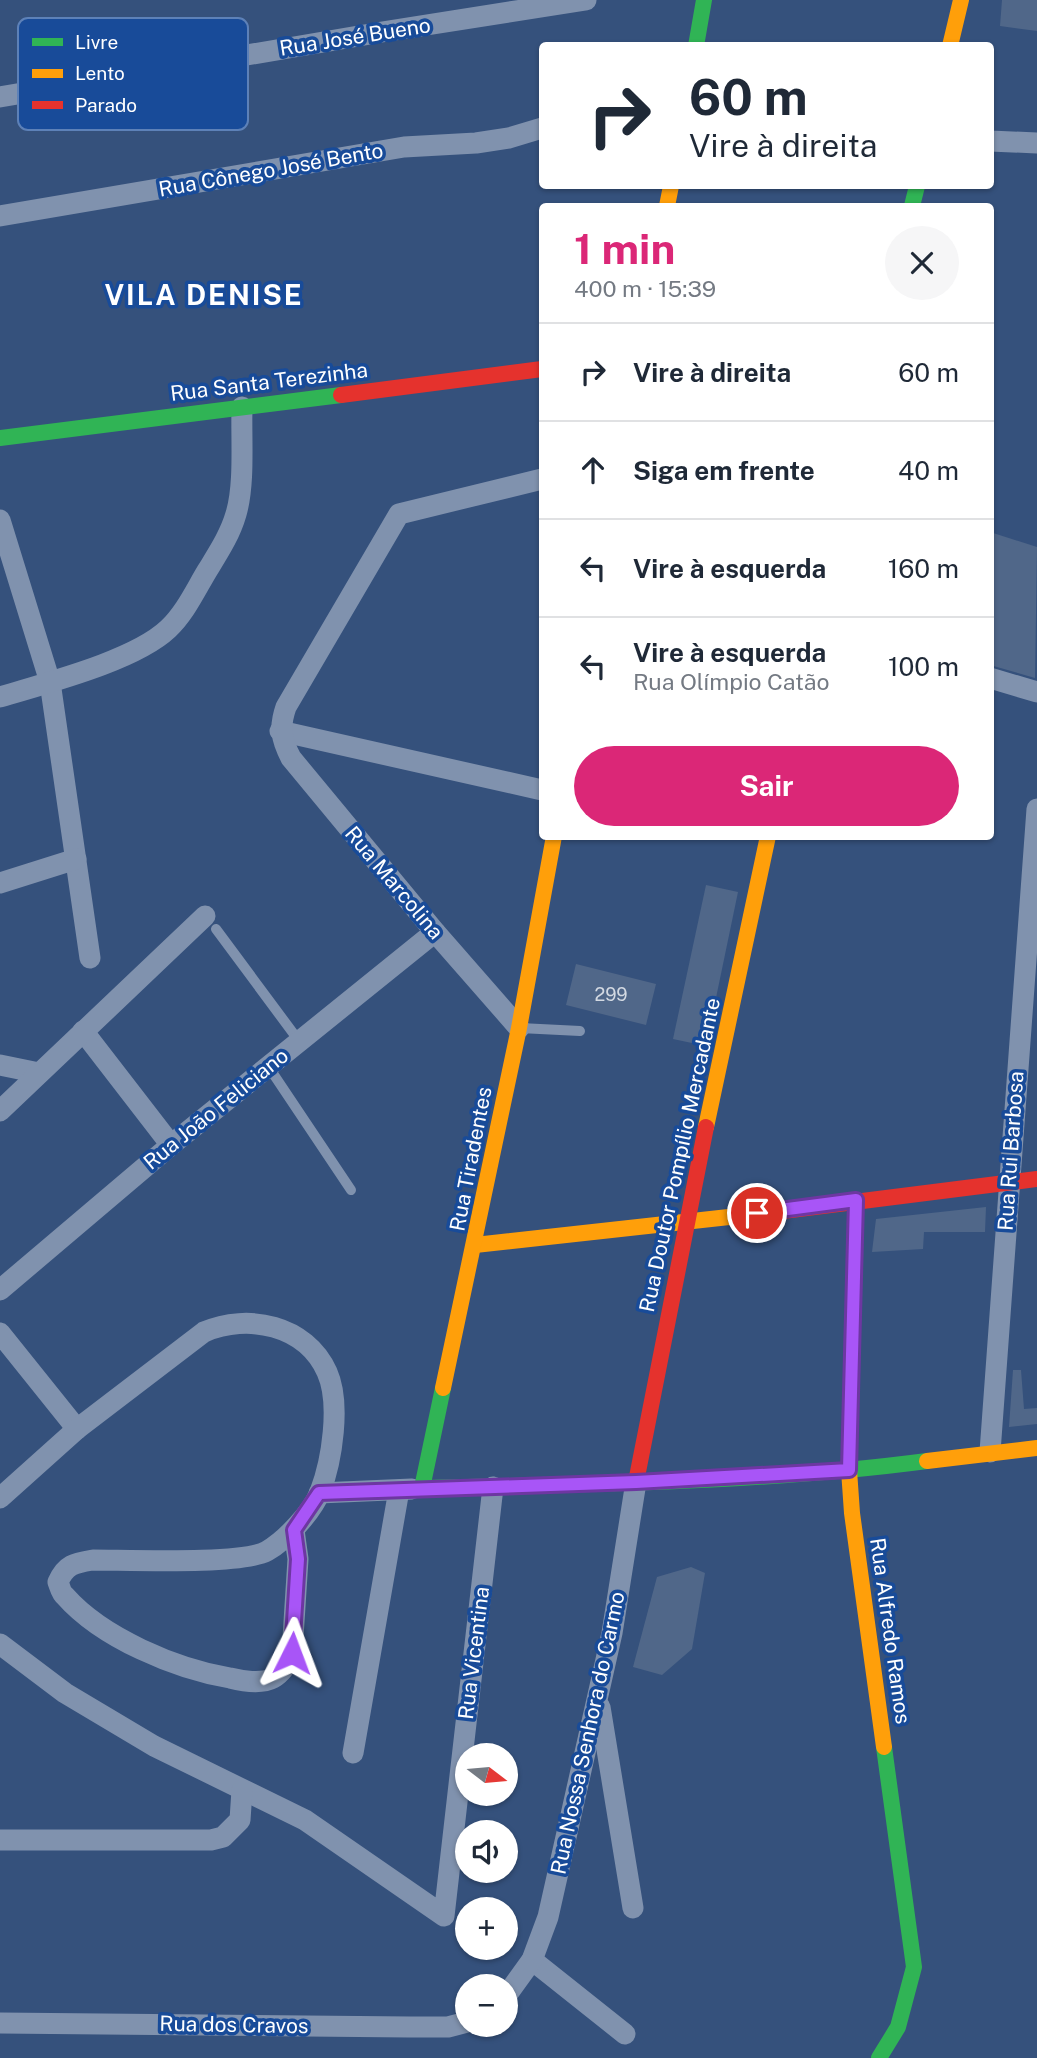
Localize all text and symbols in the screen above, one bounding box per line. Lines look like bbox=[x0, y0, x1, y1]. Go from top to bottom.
street label: Rua José Bueno bbox=[278, 12, 432, 61]
legend bbox=[18, 18, 248, 130]
text: Livre bbox=[75, 31, 118, 53]
text: Lento bbox=[75, 62, 125, 84]
text: 60 m bbox=[689, 68, 808, 126]
icon: right bbox=[574, 70, 665, 161]
text: Parado bbox=[75, 94, 137, 116]
text: Vire à direita bbox=[689, 127, 877, 164]
street label: Rua Cônego José Bento bbox=[157, 137, 385, 202]
text: 1 min bbox=[574, 224, 675, 273]
button: close bbox=[885, 226, 959, 300]
text: 400 m · 15:39 bbox=[574, 275, 716, 302]
district label: VILA DENISE bbox=[104, 278, 304, 311]
icon: right bbox=[574, 353, 612, 391]
street label: Rua Santa Terezinha bbox=[169, 357, 369, 406]
text: Vire à direita bbox=[633, 357, 791, 388]
text: 60 m bbox=[898, 357, 959, 388]
icon: ahead bbox=[574, 451, 612, 489]
text: Siga em frente bbox=[633, 455, 815, 486]
text: 40 m bbox=[898, 455, 959, 486]
icon: left bbox=[574, 549, 612, 587]
text: Vire à esquerda bbox=[633, 553, 826, 584]
text: 160 m bbox=[888, 553, 959, 584]
text: Vire à esquerda bbox=[633, 637, 826, 668]
icon: left bbox=[574, 647, 612, 685]
text: 100 m bbox=[888, 651, 959, 682]
text: Rua Olímpio Catão bbox=[633, 668, 830, 695]
button: Sair bbox=[574, 746, 959, 826]
street label: Rua Marcolina bbox=[340, 821, 449, 944]
house number: 299 bbox=[594, 984, 628, 1005]
street label: Rua Doutor Pompílio Mercadante bbox=[634, 995, 725, 1314]
street label: Rua João Feliciano bbox=[138, 1043, 293, 1175]
street label: Rua Rui Barbosa bbox=[992, 1070, 1029, 1232]
street label: Rua Tiradentes bbox=[444, 1085, 497, 1233]
pin bbox=[727, 1183, 787, 1243]
icon: arrive bbox=[738, 1194, 776, 1232]
street label: Rua Alfredo Ramos bbox=[865, 1536, 916, 1726]
street label: Rua Vicentina bbox=[453, 1585, 494, 1721]
street label: Rua Nossa Senhora do Carmo bbox=[545, 1589, 630, 1876]
position arrow bbox=[255, 1616, 329, 1690]
north arrow bbox=[455, 1743, 518, 1806]
map controls bbox=[455, 1743, 518, 2037]
button: sound bbox=[455, 1820, 518, 1883]
button: + bbox=[455, 1897, 518, 1960]
button: − bbox=[455, 1974, 518, 2037]
street label: Rua dos Cravos bbox=[159, 2011, 309, 2038]

